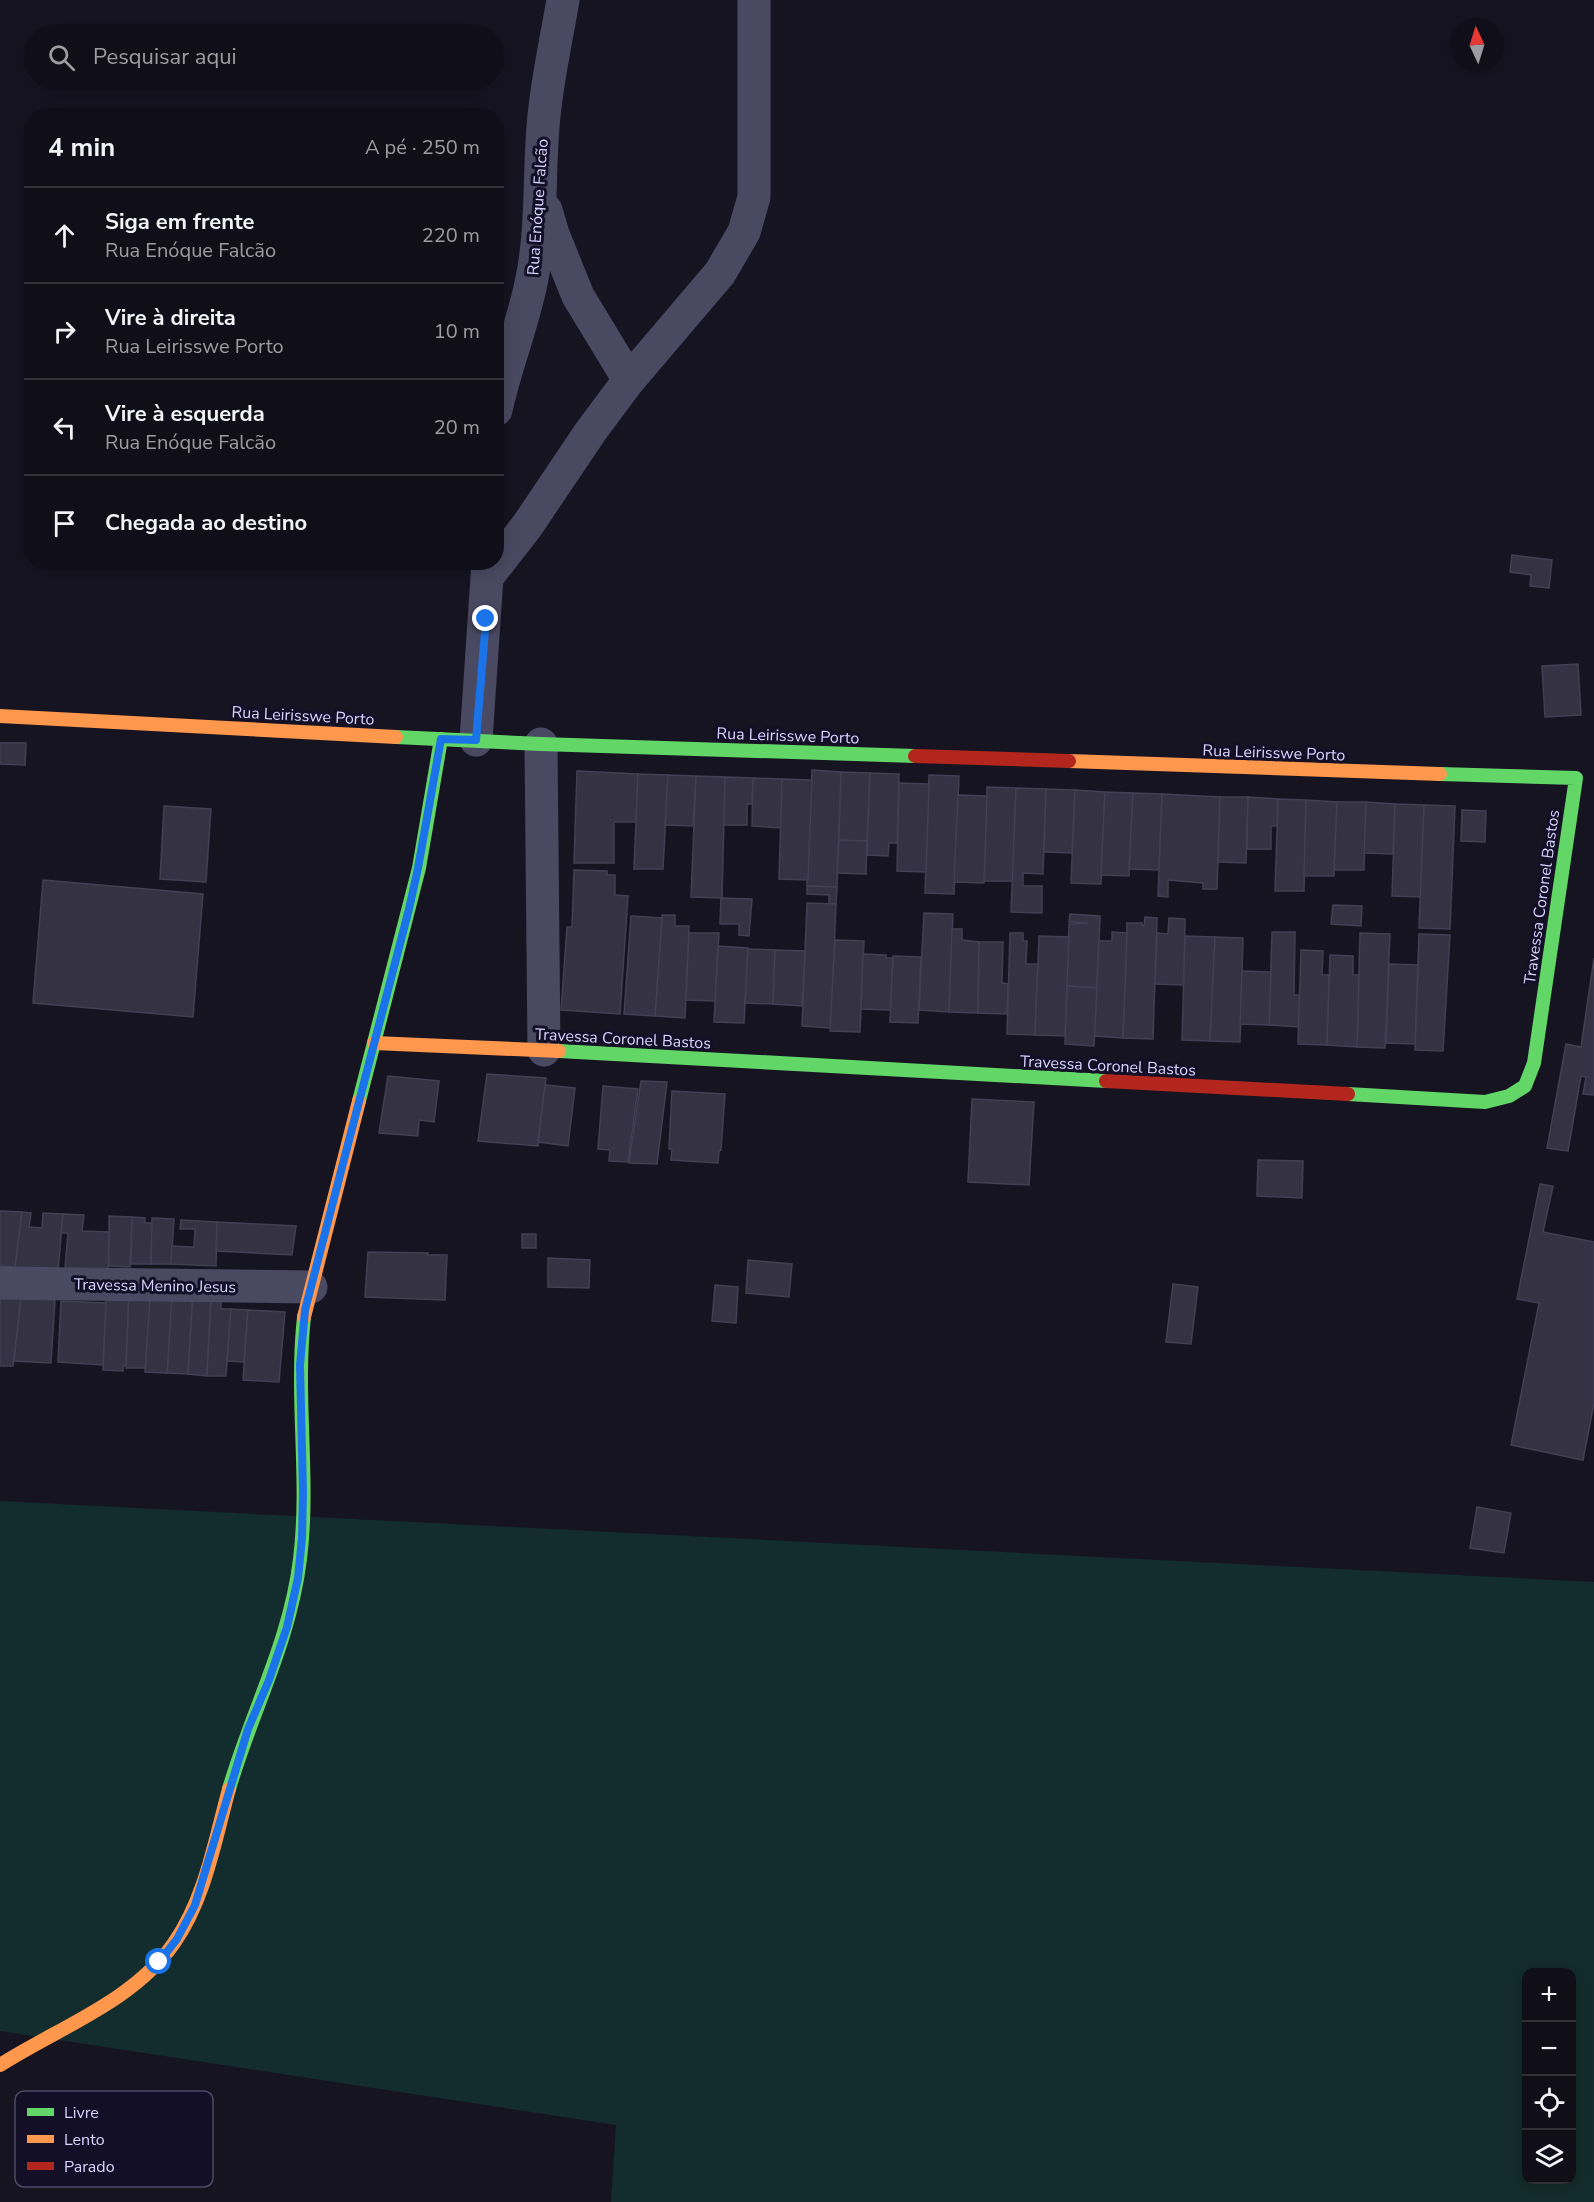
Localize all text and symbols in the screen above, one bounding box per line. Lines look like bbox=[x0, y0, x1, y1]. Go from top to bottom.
north arrow bbox=[1450, 18, 1504, 72]
search box bbox=[24, 24, 504, 90]
icon: search bbox=[45, 41, 78, 74]
text: Pesquisar aqui bbox=[93, 42, 237, 72]
text: 4 min bbox=[48, 130, 115, 165]
text: A pé · 250 m bbox=[365, 134, 480, 161]
street label: Rua Enóque Falcão bbox=[522, 138, 554, 276]
text: Siga em frente bbox=[105, 207, 254, 237]
icon: ahead bbox=[48, 219, 81, 252]
text: 220 m bbox=[422, 222, 480, 249]
text: Rua Enóque Falcão bbox=[105, 237, 276, 264]
text: Vire à direita bbox=[105, 303, 236, 333]
icon: right bbox=[48, 315, 81, 348]
text: 10 m bbox=[434, 318, 480, 345]
text: Rua Leirisswe Porto bbox=[105, 333, 284, 360]
text: Vire à esquerda bbox=[105, 399, 265, 429]
icon: left bbox=[48, 411, 81, 444]
text: 20 m bbox=[434, 414, 480, 441]
text: Rua Enóque Falcão bbox=[105, 429, 276, 456]
icon: arrive bbox=[48, 507, 81, 540]
text: Chegada ao destino bbox=[105, 508, 307, 538]
route end bbox=[472, 605, 498, 631]
street label: Rua Leirisswe Porto bbox=[231, 701, 375, 731]
street label: Rua Leirisswe Porto bbox=[716, 723, 860, 749]
street label: Rua Leirisswe Porto bbox=[1202, 740, 1346, 766]
street label: Travessa Coronel Bastos bbox=[1519, 808, 1565, 986]
street label: Travessa Coronel Bastos bbox=[534, 1023, 711, 1055]
street label: Travessa Coronel Bastos bbox=[1019, 1050, 1196, 1082]
street label: Travessa Menino Jesus bbox=[74, 1274, 236, 1298]
route start bbox=[145, 1948, 171, 1974]
map controls bbox=[1522, 1968, 1576, 2184]
button: + bbox=[1522, 1968, 1576, 2022]
button: − bbox=[1522, 2022, 1576, 2076]
button: locate bbox=[1522, 2076, 1576, 2130]
legend bbox=[15, 2091, 213, 2187]
text: Livre bbox=[64, 2102, 99, 2124]
text: Lento bbox=[64, 2129, 105, 2151]
button: layers bbox=[1522, 2130, 1576, 2184]
text: Parado bbox=[64, 2156, 115, 2178]

